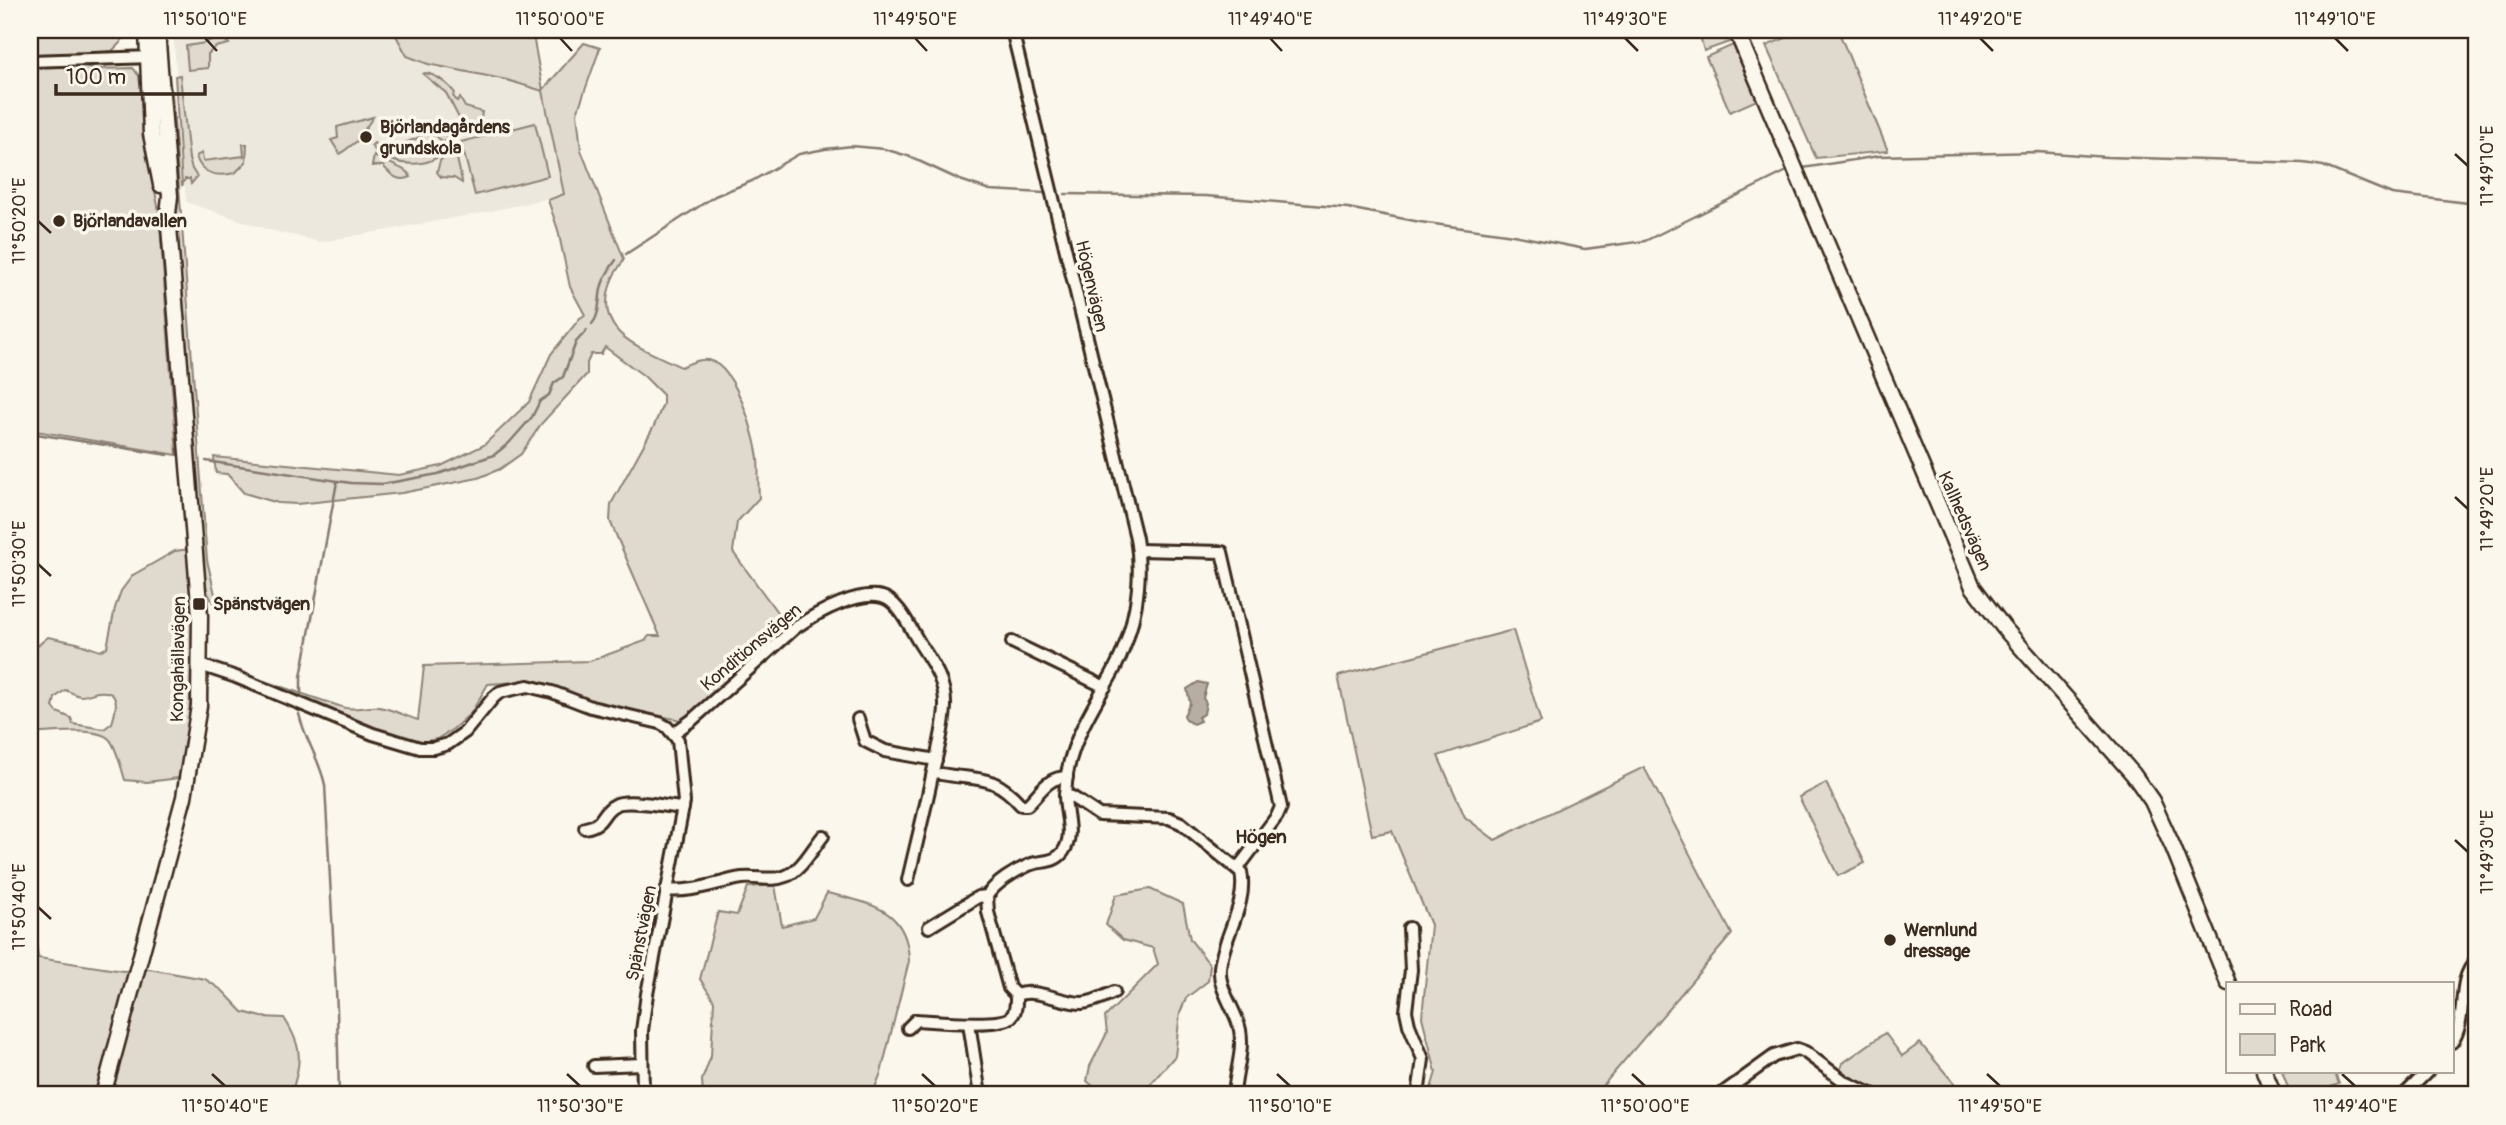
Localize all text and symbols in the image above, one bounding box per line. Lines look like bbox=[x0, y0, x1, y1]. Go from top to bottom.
text: 11°50'10"E bbox=[163, 8, 247, 31]
text: 11°50'00"E bbox=[516, 8, 604, 31]
text: 11°49'50"E bbox=[873, 8, 957, 31]
text: 11°49'40"E bbox=[1228, 8, 1312, 31]
text: 11°49'30"E bbox=[1583, 8, 1667, 31]
text: 11°49'20"E bbox=[1938, 8, 2022, 31]
text: 11°49'10"E bbox=[2294, 8, 2376, 31]
scale bar bbox=[56, 52, 205, 96]
text: 100 m bbox=[66, 64, 126, 91]
place label: Björlandagårdens grundskola bbox=[380, 116, 511, 160]
text: 11°49'10"E bbox=[2476, 125, 2499, 207]
marker: Björlandagårdens grundskola bbox=[358, 129, 374, 145]
text: 11°50'20"E bbox=[8, 178, 31, 264]
place label: Björlandavallen bbox=[73, 210, 187, 233]
marker: Björlandavallen bbox=[51, 213, 67, 229]
street label: Högenvägen bbox=[1070, 238, 1113, 334]
text: 11°49'20"E bbox=[2476, 467, 2499, 551]
street label: Kallhedsvägen bbox=[1932, 468, 1997, 574]
text: 11°50'30"E bbox=[8, 521, 31, 607]
place label: Spänstvägen bbox=[213, 593, 310, 616]
street label: Kongahällavägen bbox=[166, 596, 191, 722]
marker: Spänstvägen bbox=[191, 596, 207, 612]
street label: Konditionsvägen bbox=[696, 598, 807, 696]
text: 11°49'30"E bbox=[2476, 810, 2499, 894]
district label: Högen bbox=[1235, 825, 1287, 849]
text: 11°50'40"E bbox=[8, 864, 31, 950]
street label: Spänstvägen bbox=[621, 883, 662, 983]
place label: Wernlund dressage bbox=[1904, 919, 1977, 963]
marker: Wernlund dressage bbox=[1882, 932, 1898, 948]
legend bbox=[2226, 982, 2454, 1072]
text: Road bbox=[2289, 996, 2333, 1023]
text: Park bbox=[2289, 1032, 2326, 1059]
text: 11°50'40"E bbox=[182, 1095, 268, 1118]
text: 11°50'30"E bbox=[537, 1095, 623, 1118]
text: 11°50'20"E bbox=[892, 1095, 978, 1118]
text: 11°50'10"E bbox=[1248, 1095, 1332, 1118]
text: 11°50'00"E bbox=[1601, 1095, 1689, 1118]
text: 11°49'50"E bbox=[1958, 1095, 2042, 1118]
text: 11°49'40"E bbox=[2313, 1095, 2397, 1118]

